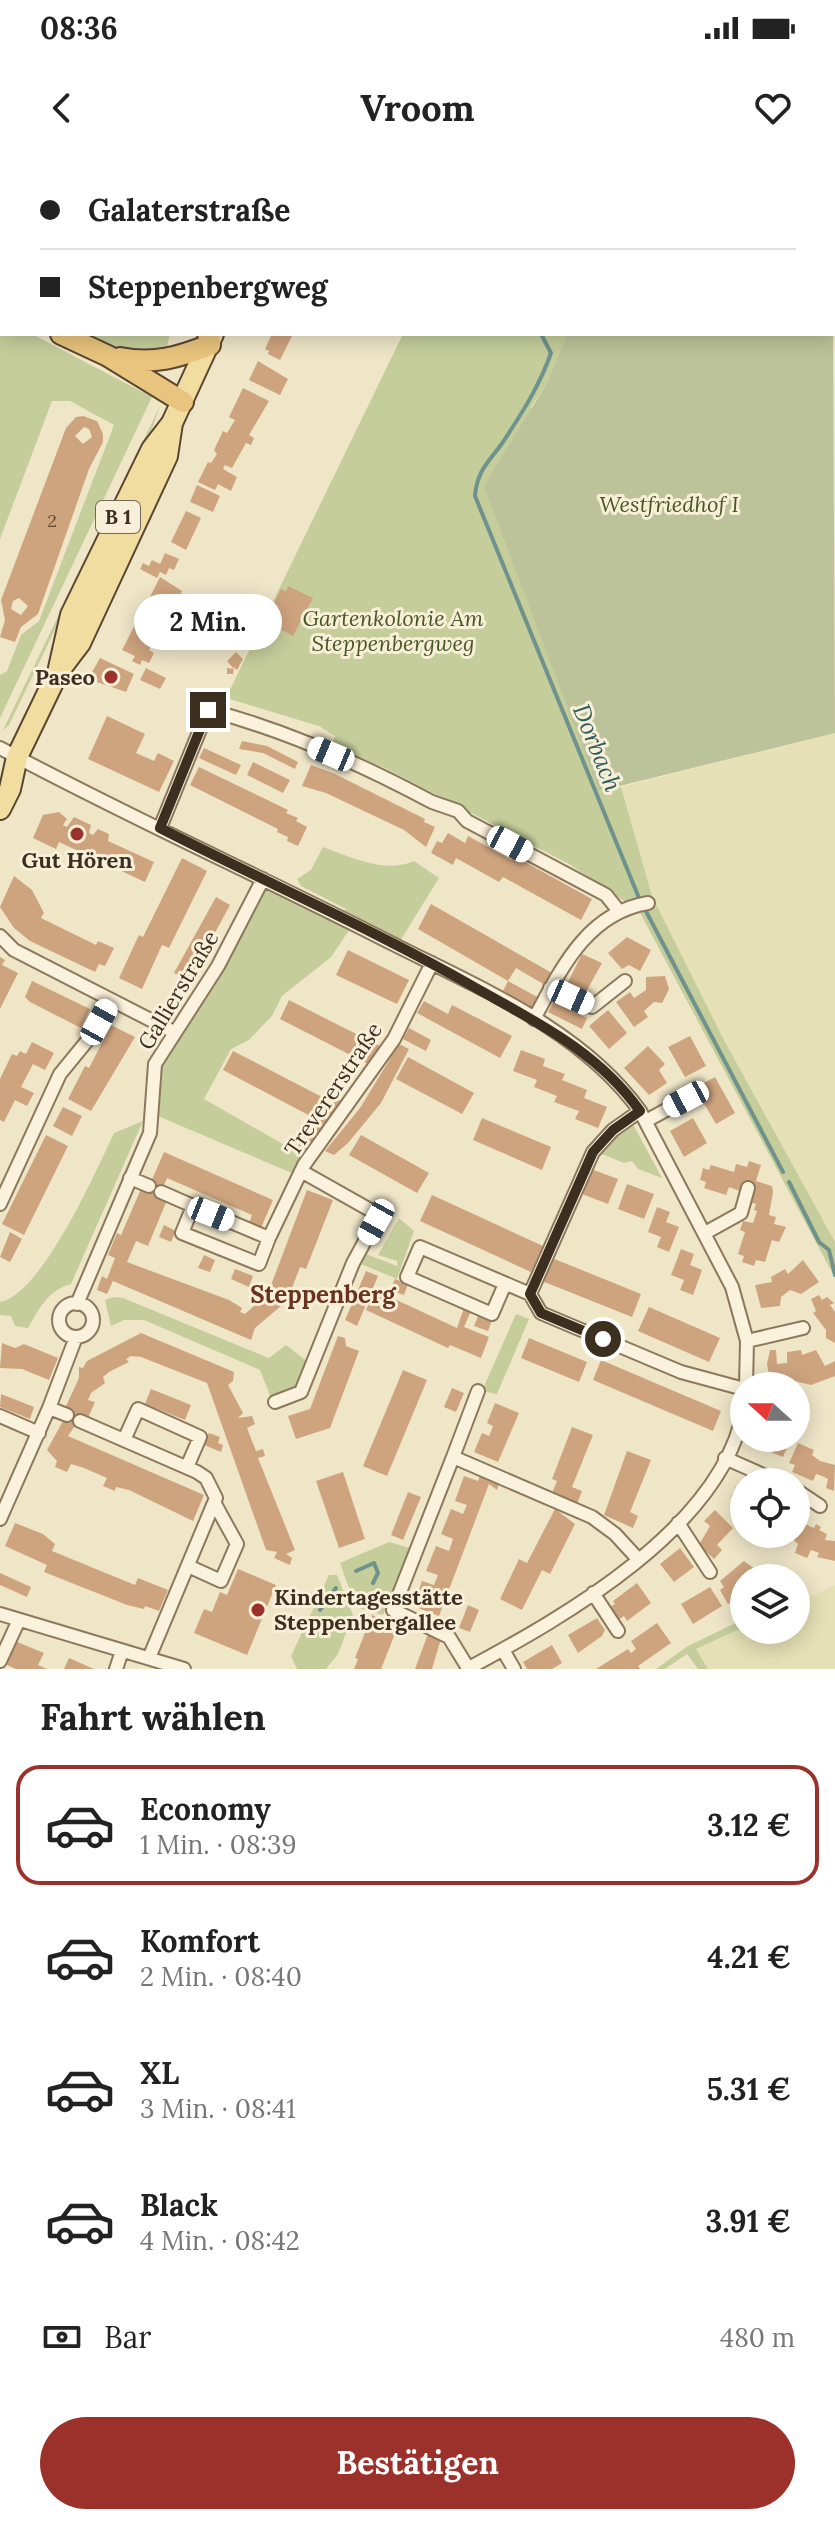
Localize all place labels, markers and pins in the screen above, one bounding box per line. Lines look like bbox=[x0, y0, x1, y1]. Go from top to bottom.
place label: Paseo bbox=[35, 663, 95, 691]
marker: Paseo bbox=[102, 668, 120, 686]
marker: Gut Hören bbox=[68, 825, 86, 843]
place label: Gut Hören bbox=[22, 846, 132, 874]
place label: Kindertagesstätte Steppenbergallee bbox=[274, 1583, 463, 1636]
marker: Kindertagesstätte Steppenbergallee bbox=[249, 1601, 267, 1619]

